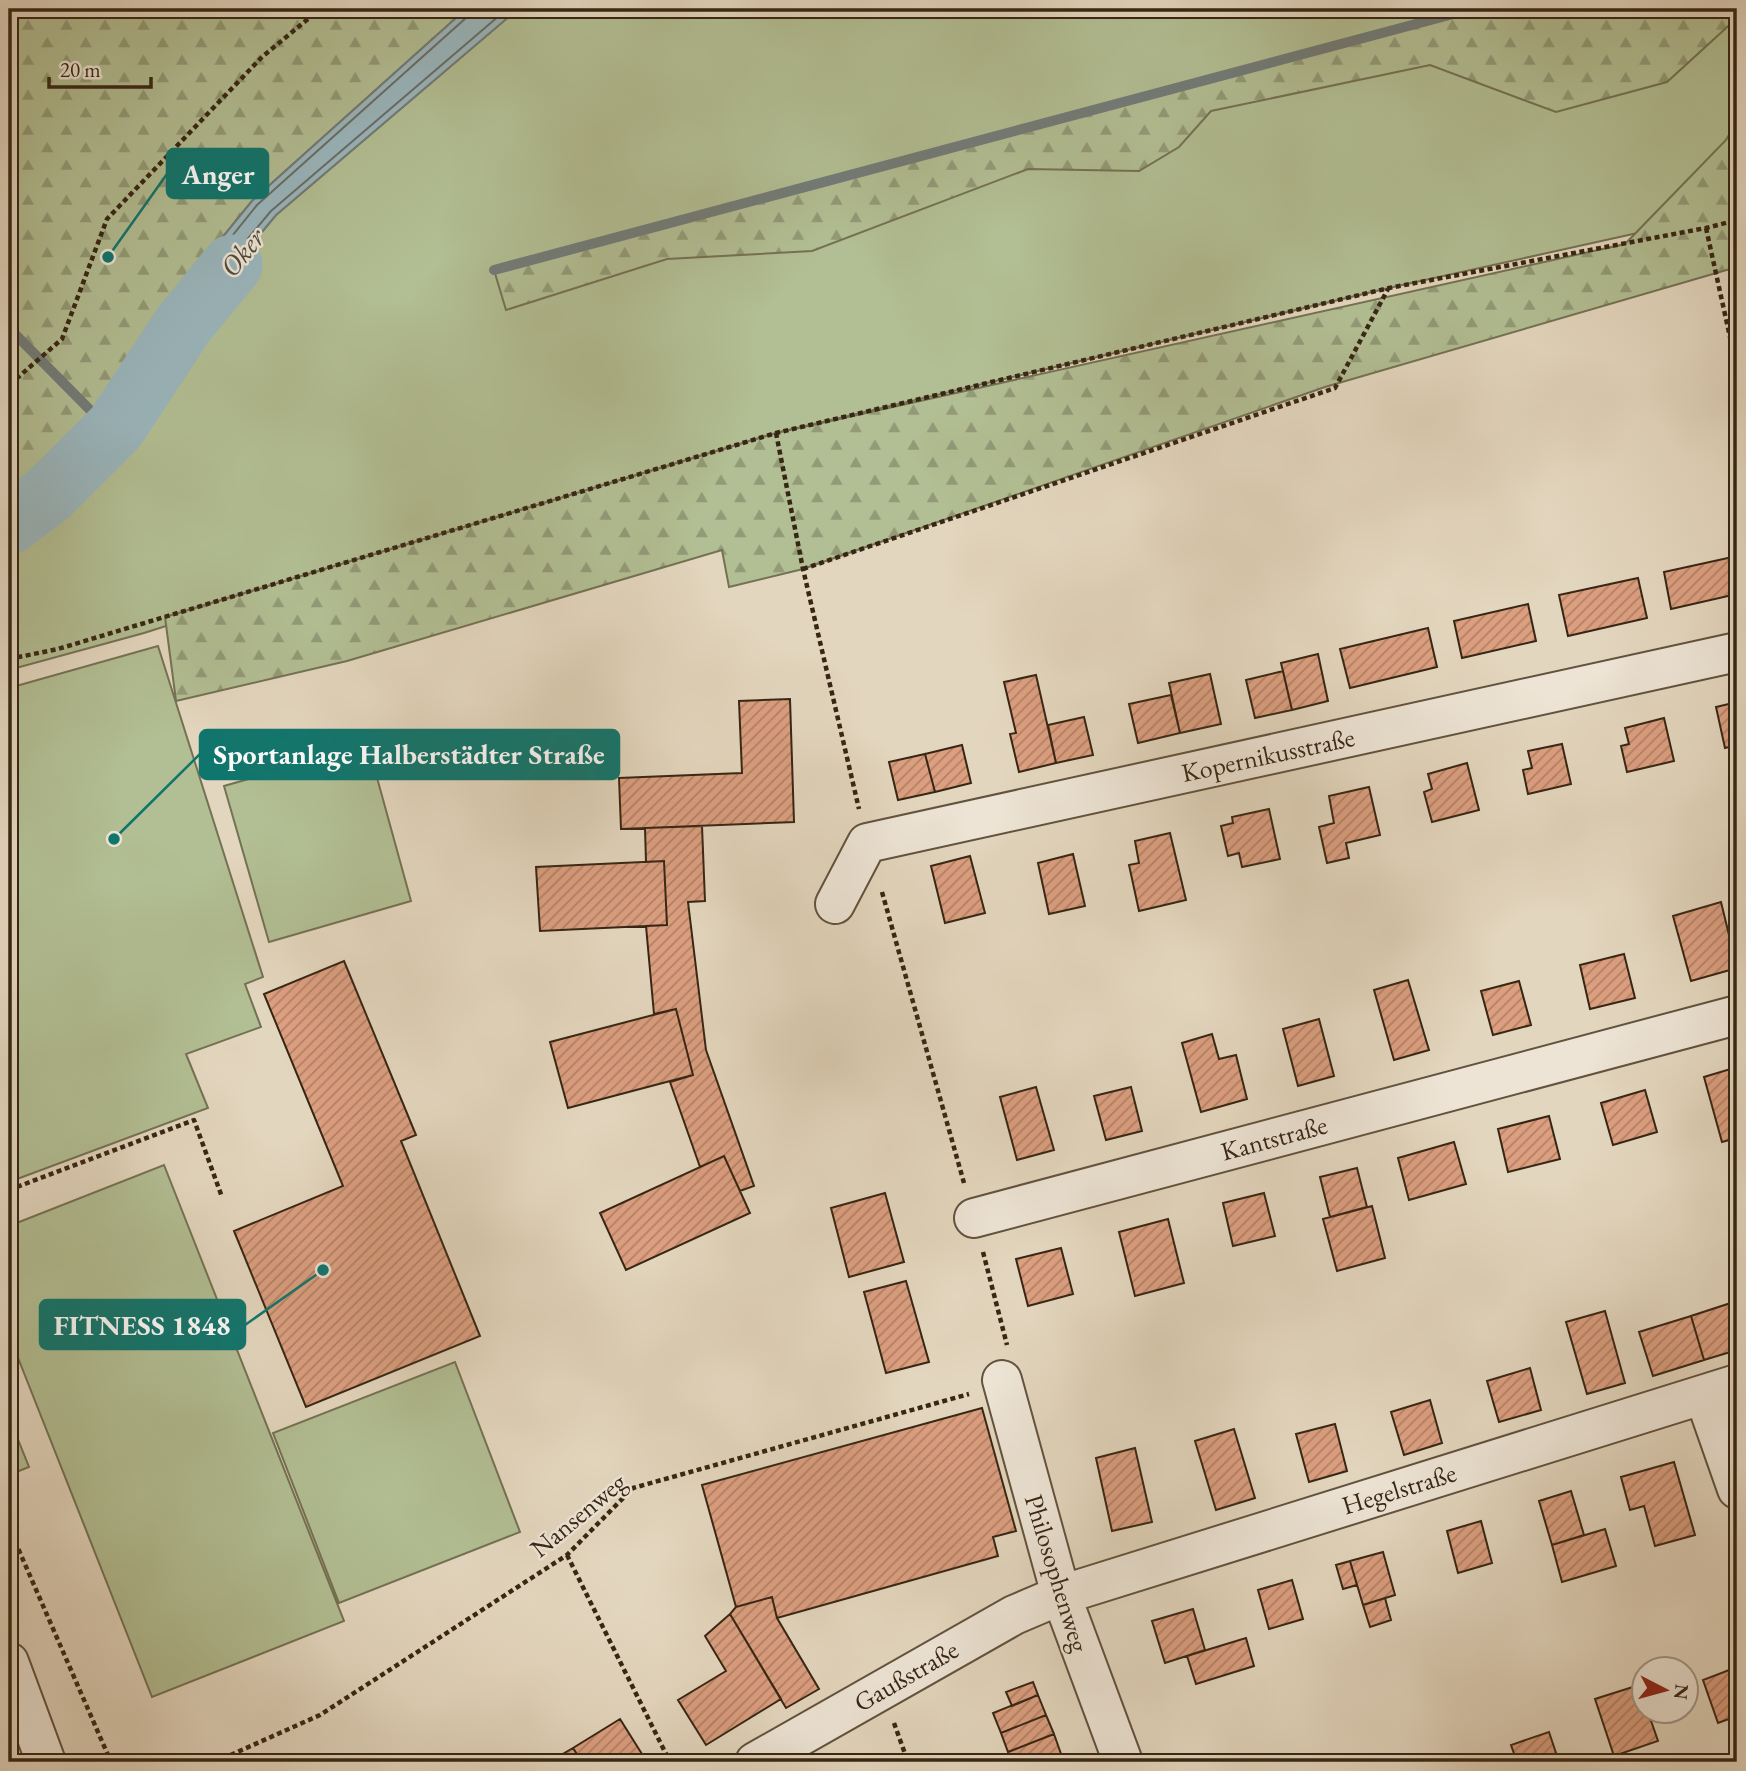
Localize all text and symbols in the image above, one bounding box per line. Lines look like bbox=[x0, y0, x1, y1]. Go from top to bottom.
scale bar bbox=[49, 46, 150, 90]
text: 20 m bbox=[60, 56, 101, 83]
callout: Anger bbox=[167, 149, 268, 198]
text: Anger bbox=[180, 156, 255, 192]
water label: Oker bbox=[212, 219, 273, 284]
street label: Kopernikusstraße bbox=[1178, 720, 1358, 790]
callout: Sportanlage Halberstädter Straße bbox=[200, 730, 619, 779]
text: Sportanlage Halberstädter Straße bbox=[213, 736, 605, 772]
street label: Kantstraße bbox=[1217, 1107, 1331, 1169]
callout: FITNESS 1848 bbox=[40, 1300, 245, 1349]
text: FITNESS 1848 bbox=[53, 1307, 231, 1343]
street label: Hegelstraße bbox=[1338, 1456, 1460, 1522]
street label: Nansenweg bbox=[523, 1465, 633, 1565]
street label: Philosophenweg bbox=[1017, 1490, 1097, 1656]
street label: Gaußstraße bbox=[848, 1633, 964, 1719]
north arrow bbox=[1630, 1656, 1700, 1726]
text: N bbox=[1668, 1683, 1695, 1701]

